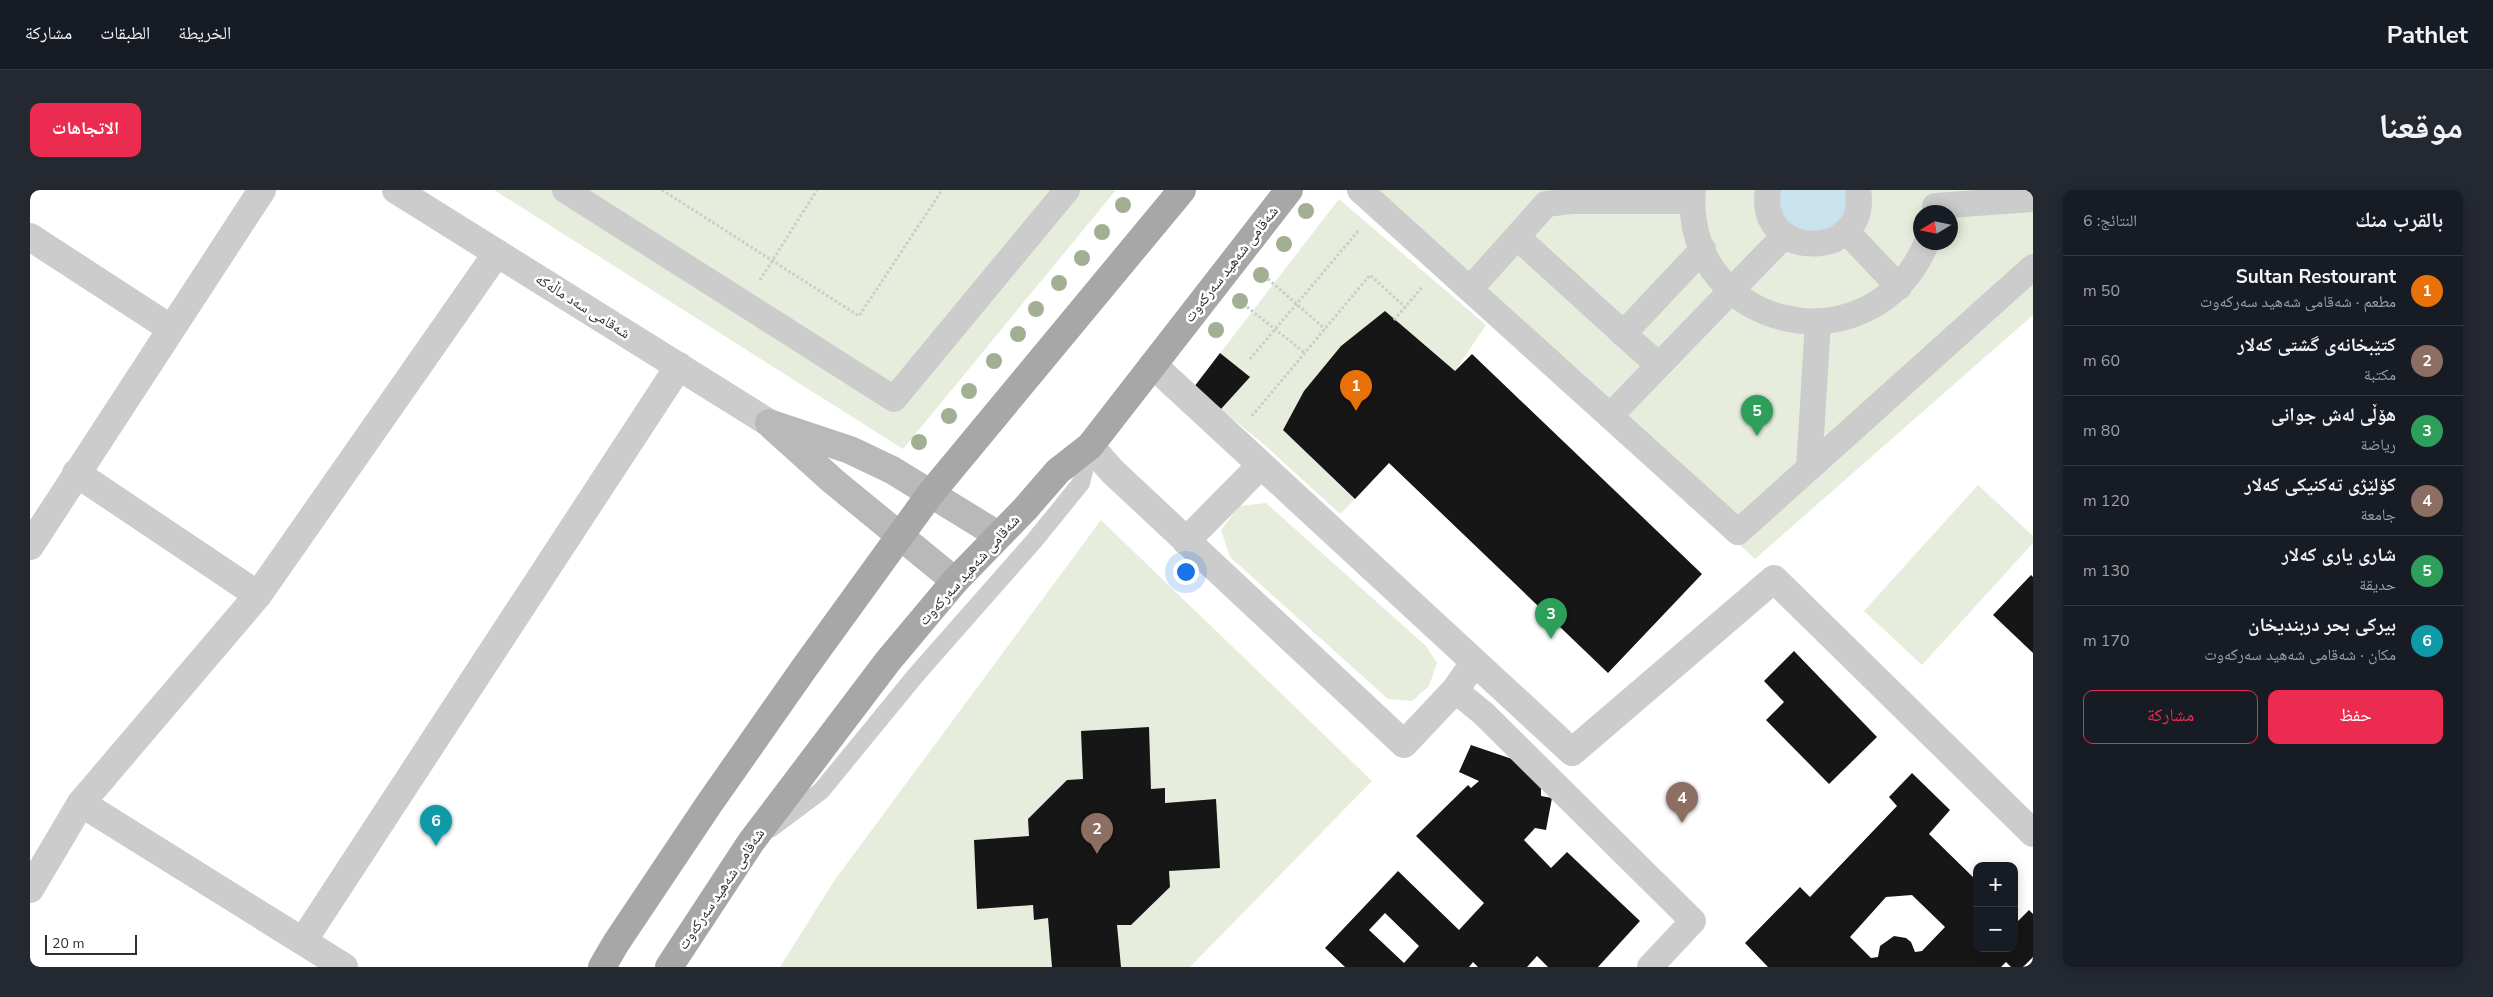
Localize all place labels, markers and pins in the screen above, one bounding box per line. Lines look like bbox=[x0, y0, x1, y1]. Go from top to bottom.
pin: 1 bbox=[1340, 370, 1372, 411]
pin: 5 bbox=[1741, 395, 1773, 436]
pin: 3 bbox=[1535, 598, 1567, 639]
pin: 4 bbox=[1666, 782, 1698, 823]
pin: 6 bbox=[420, 805, 452, 846]
pin: 2 bbox=[1081, 813, 1113, 854]

